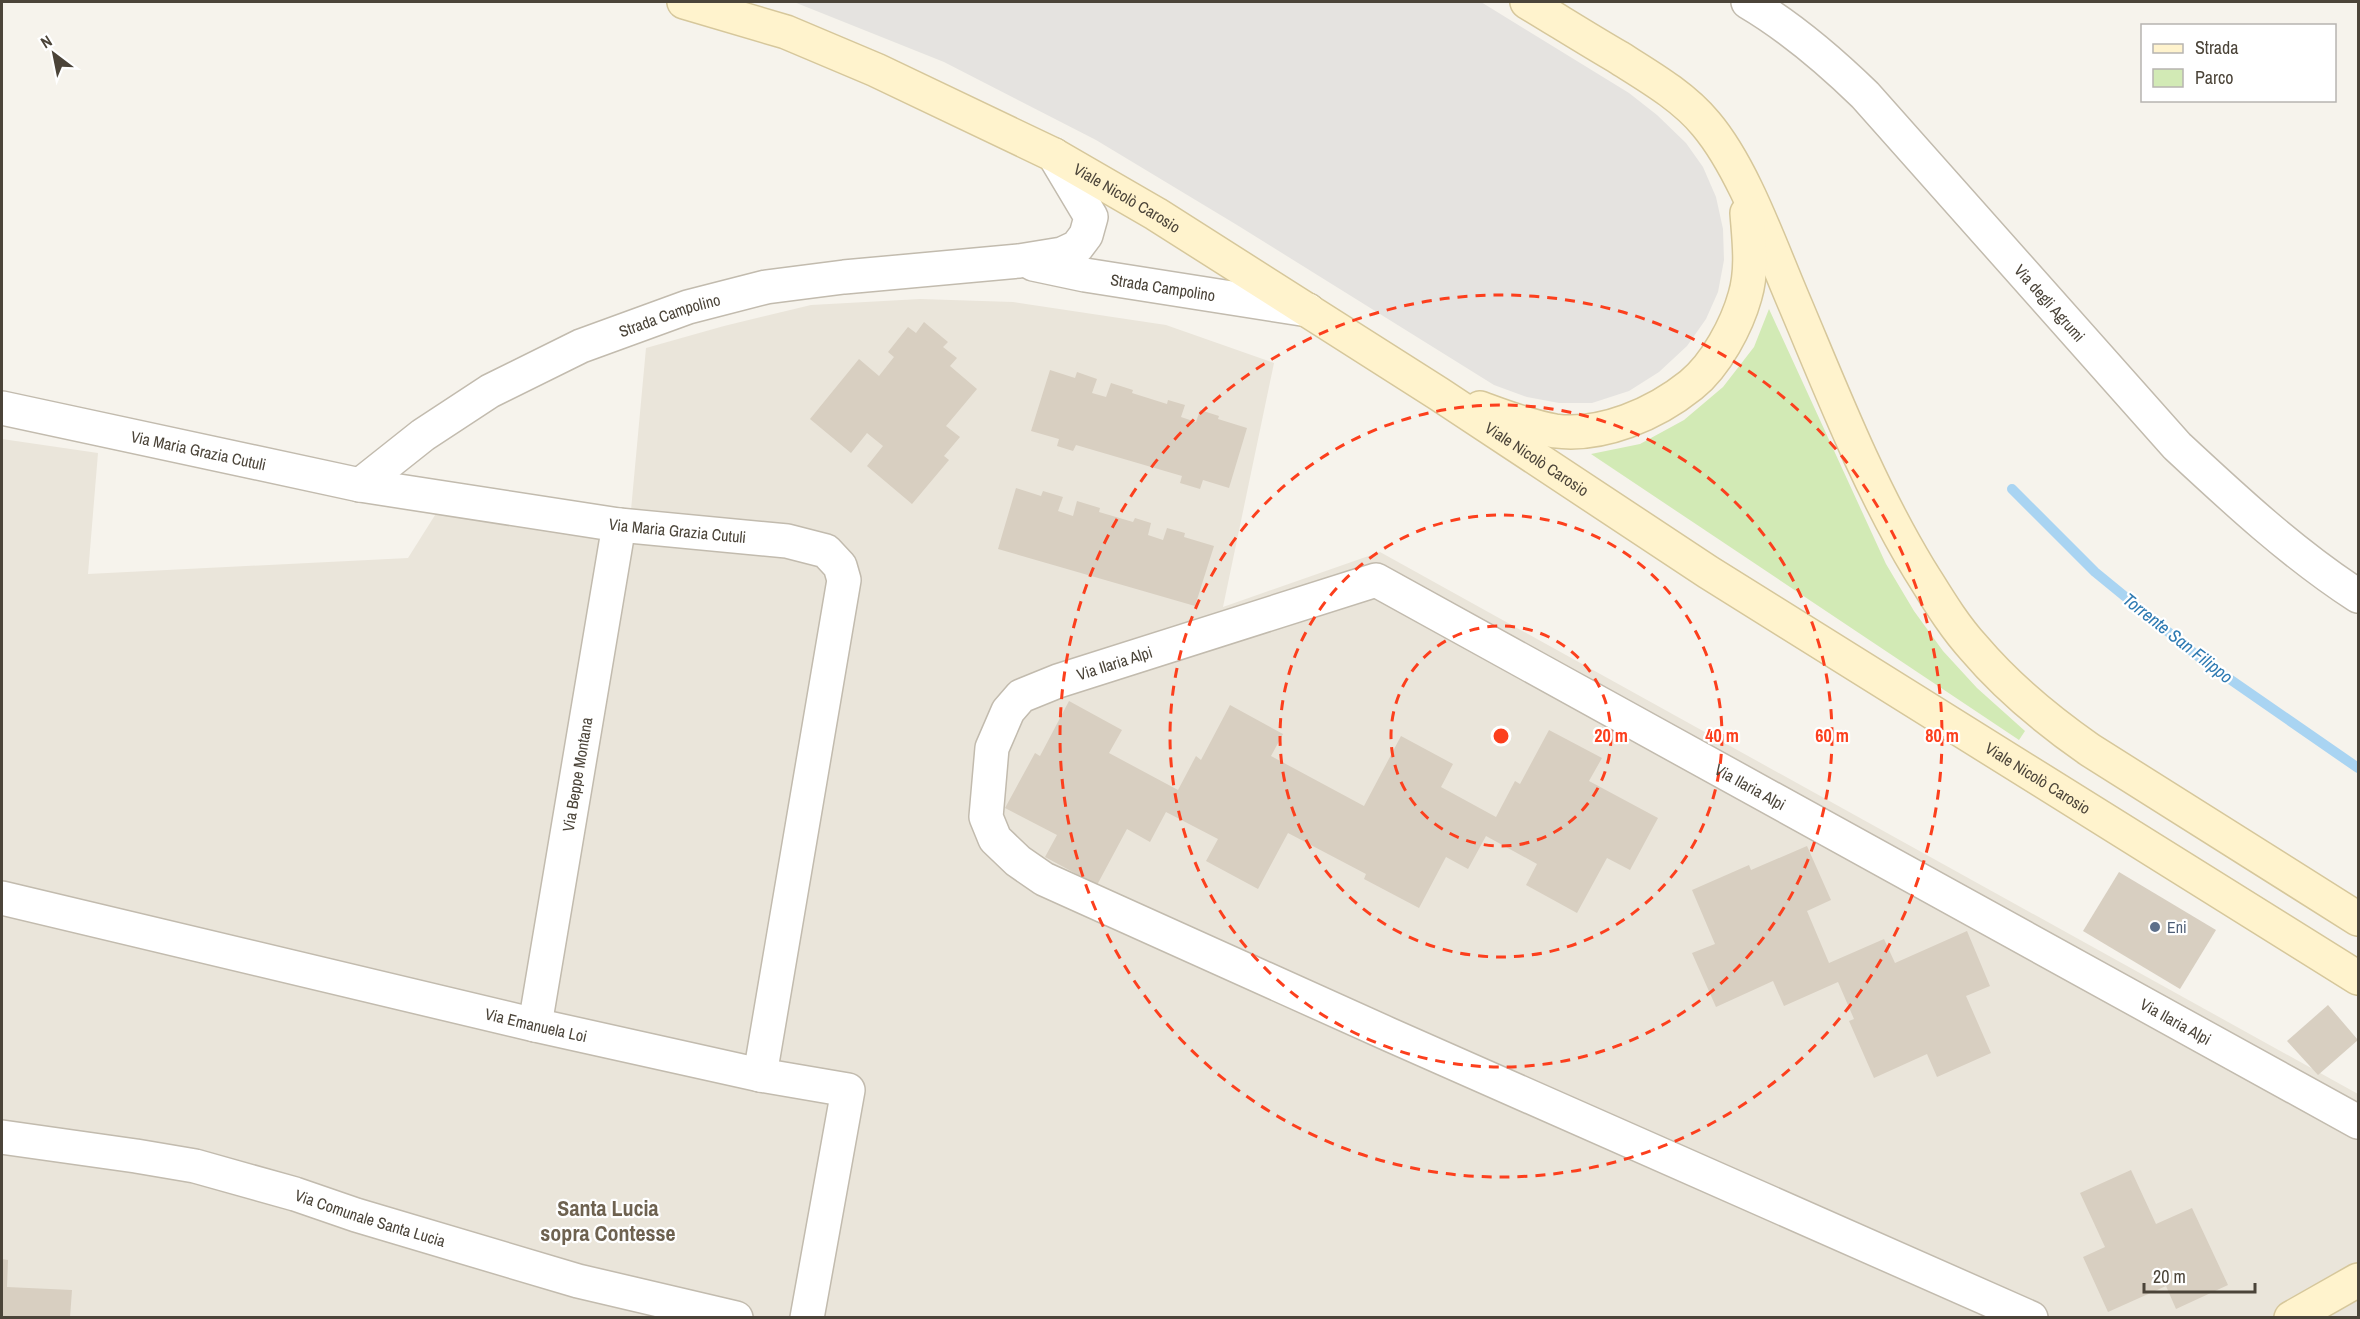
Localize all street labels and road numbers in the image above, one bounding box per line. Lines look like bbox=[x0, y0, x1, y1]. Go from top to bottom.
street label: Viale Nicolò Carosio bbox=[1070, 158, 1185, 238]
street label: Via degli Agrumi bbox=[2009, 259, 2090, 346]
street label: Strada Campolino bbox=[1109, 268, 1217, 306]
street label: Strada Campolino bbox=[616, 288, 723, 342]
street label: Viale Nicolò Carosio bbox=[1481, 417, 1593, 501]
street label: Via Maria Grazia Cutuli bbox=[129, 425, 268, 476]
street label: Via Maria Grazia Cutuli bbox=[607, 513, 747, 548]
street label: Via Ilaria Alpi bbox=[1074, 641, 1155, 685]
street label: Via Beppe Montana bbox=[557, 715, 598, 833]
street label: Viale Nicolò Carosio bbox=[1981, 737, 2095, 819]
street label: Via Ilaria Alpi bbox=[1711, 758, 1790, 815]
street label: Via Ilaria Alpi bbox=[2136, 993, 2215, 1050]
street label: Via Emanuela Loi bbox=[483, 1002, 589, 1047]
street label: Via Comunale Santa Lucia bbox=[292, 1184, 449, 1252]

